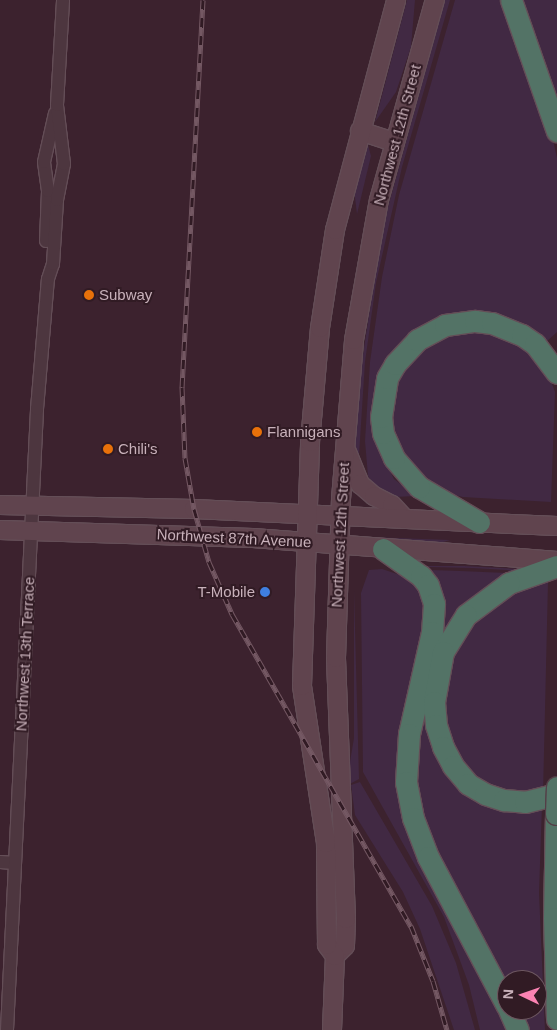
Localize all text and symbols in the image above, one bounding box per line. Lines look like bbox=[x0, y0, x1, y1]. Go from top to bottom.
street label: Northwest 12th Street bbox=[370, 63, 424, 207]
place label: Subway bbox=[99, 286, 152, 304]
marker: Subway bbox=[83, 289, 95, 301]
place label: Flannigans bbox=[267, 423, 340, 441]
marker: Flannigans bbox=[251, 426, 263, 438]
place label: Chili's bbox=[118, 440, 158, 458]
marker: Chili's bbox=[102, 443, 114, 455]
street label: Northwest 12th Street bbox=[327, 462, 353, 608]
street label: Northwest 87th Avenue bbox=[156, 525, 312, 551]
street label: Northwest 13th Terrace bbox=[12, 576, 38, 732]
place label: T-Mobile bbox=[197, 583, 255, 601]
marker: T-Mobile bbox=[259, 586, 271, 598]
north arrow bbox=[497, 970, 547, 1020]
text: N bbox=[500, 989, 516, 1000]

